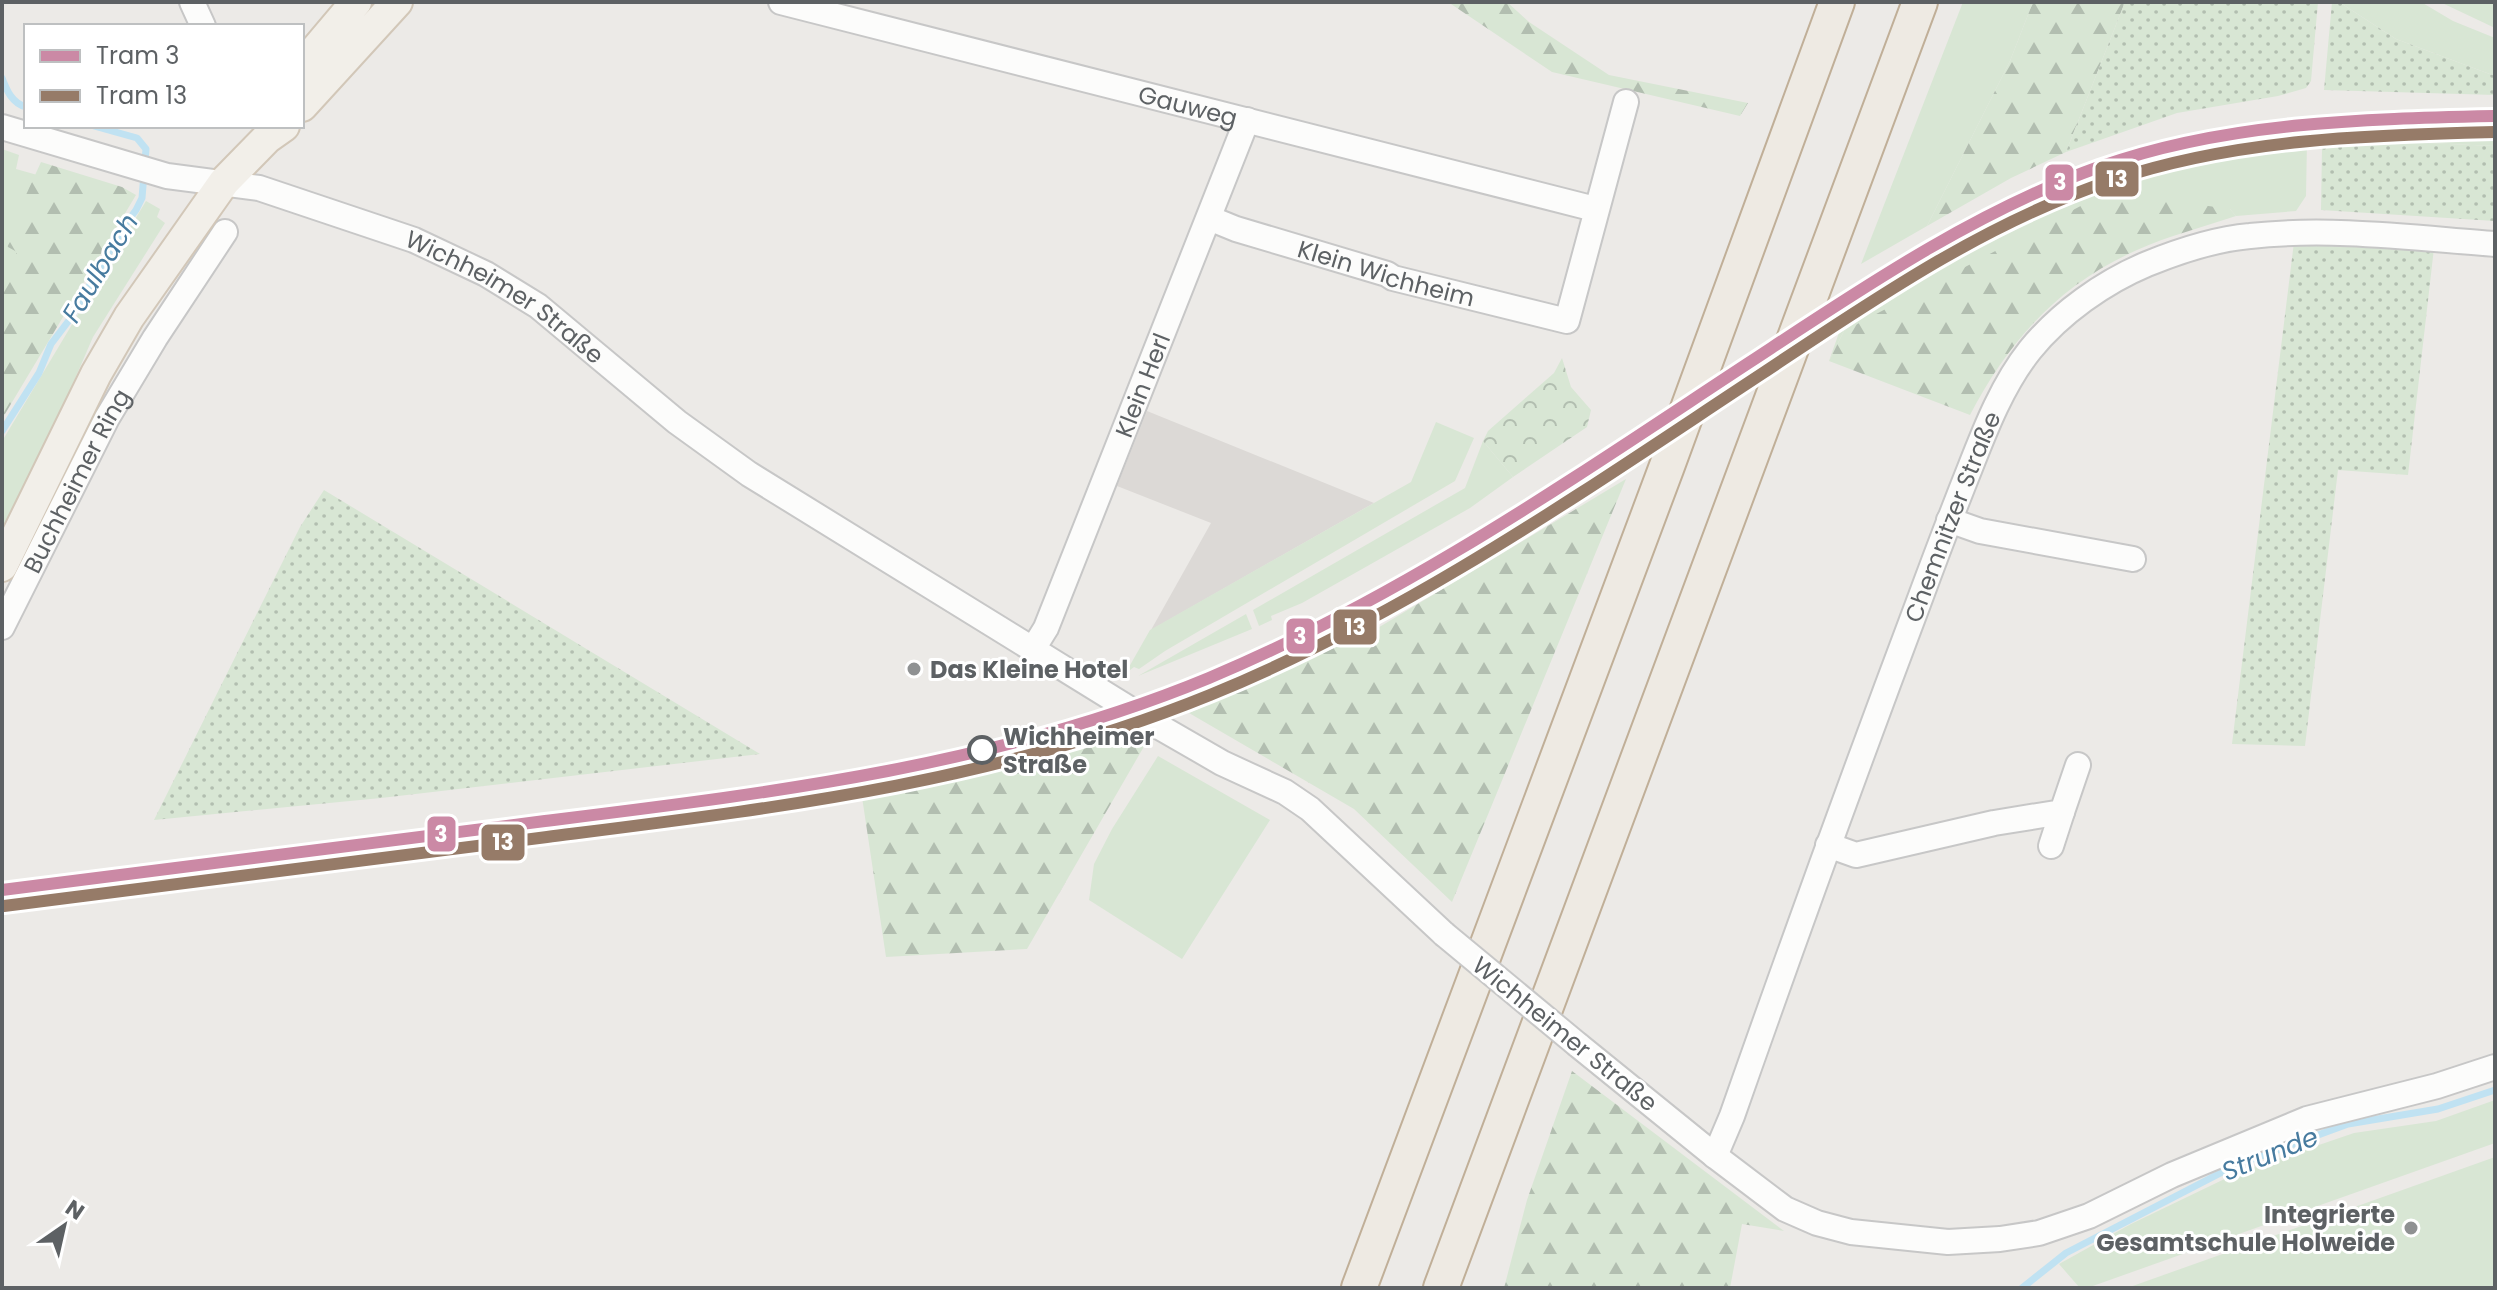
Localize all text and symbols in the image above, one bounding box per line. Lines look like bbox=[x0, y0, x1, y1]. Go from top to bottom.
legend bbox=[24, 24, 304, 128]
text: Tram 3 bbox=[96, 39, 179, 72]
street label: Gauweg bbox=[1135, 77, 1241, 134]
text: Tram 13 bbox=[96, 79, 187, 112]
line badge: 13 bbox=[2094, 160, 2140, 198]
line badge: 3 bbox=[2044, 163, 2075, 202]
text: 13 bbox=[2106, 164, 2128, 195]
text: 3 bbox=[2053, 167, 2067, 198]
water label: Faulbach bbox=[53, 207, 147, 329]
street label: Wichheimer Straße bbox=[400, 222, 611, 371]
street label: Klein Wichheim bbox=[1294, 232, 1478, 314]
street label: Klein Herl bbox=[1107, 328, 1178, 442]
street label: Buchheimer Ring bbox=[15, 382, 137, 579]
street label: Chemnitzer Straße bbox=[1896, 406, 2008, 627]
line badge: 13 bbox=[1332, 608, 1378, 646]
text: 13 bbox=[1344, 612, 1366, 643]
line badge: 3 bbox=[1285, 617, 1316, 655]
text: 3 bbox=[1293, 621, 1307, 652]
place label: Das Kleine Hotel bbox=[930, 653, 1128, 686]
marker: Das Kleine Hotel bbox=[905, 660, 923, 678]
place label: Wichheimer Straße bbox=[1003, 720, 1155, 781]
marker: Wichheimer Straße bbox=[968, 736, 996, 764]
line badge: 3 bbox=[426, 815, 457, 853]
text: 3 bbox=[434, 819, 448, 850]
line badge: 13 bbox=[480, 823, 526, 862]
text: 13 bbox=[492, 827, 514, 858]
street label: Wichheimer Straße bbox=[1465, 949, 1665, 1119]
water label: Strunde bbox=[2216, 1118, 2324, 1190]
north arrow bbox=[24, 1186, 104, 1266]
text: N bbox=[59, 1192, 90, 1227]
place label: Integrierte Gesamtschule Holweide bbox=[2096, 1198, 2395, 1259]
marker: Integrierte Gesamtschule Holweide bbox=[2402, 1219, 2420, 1237]

